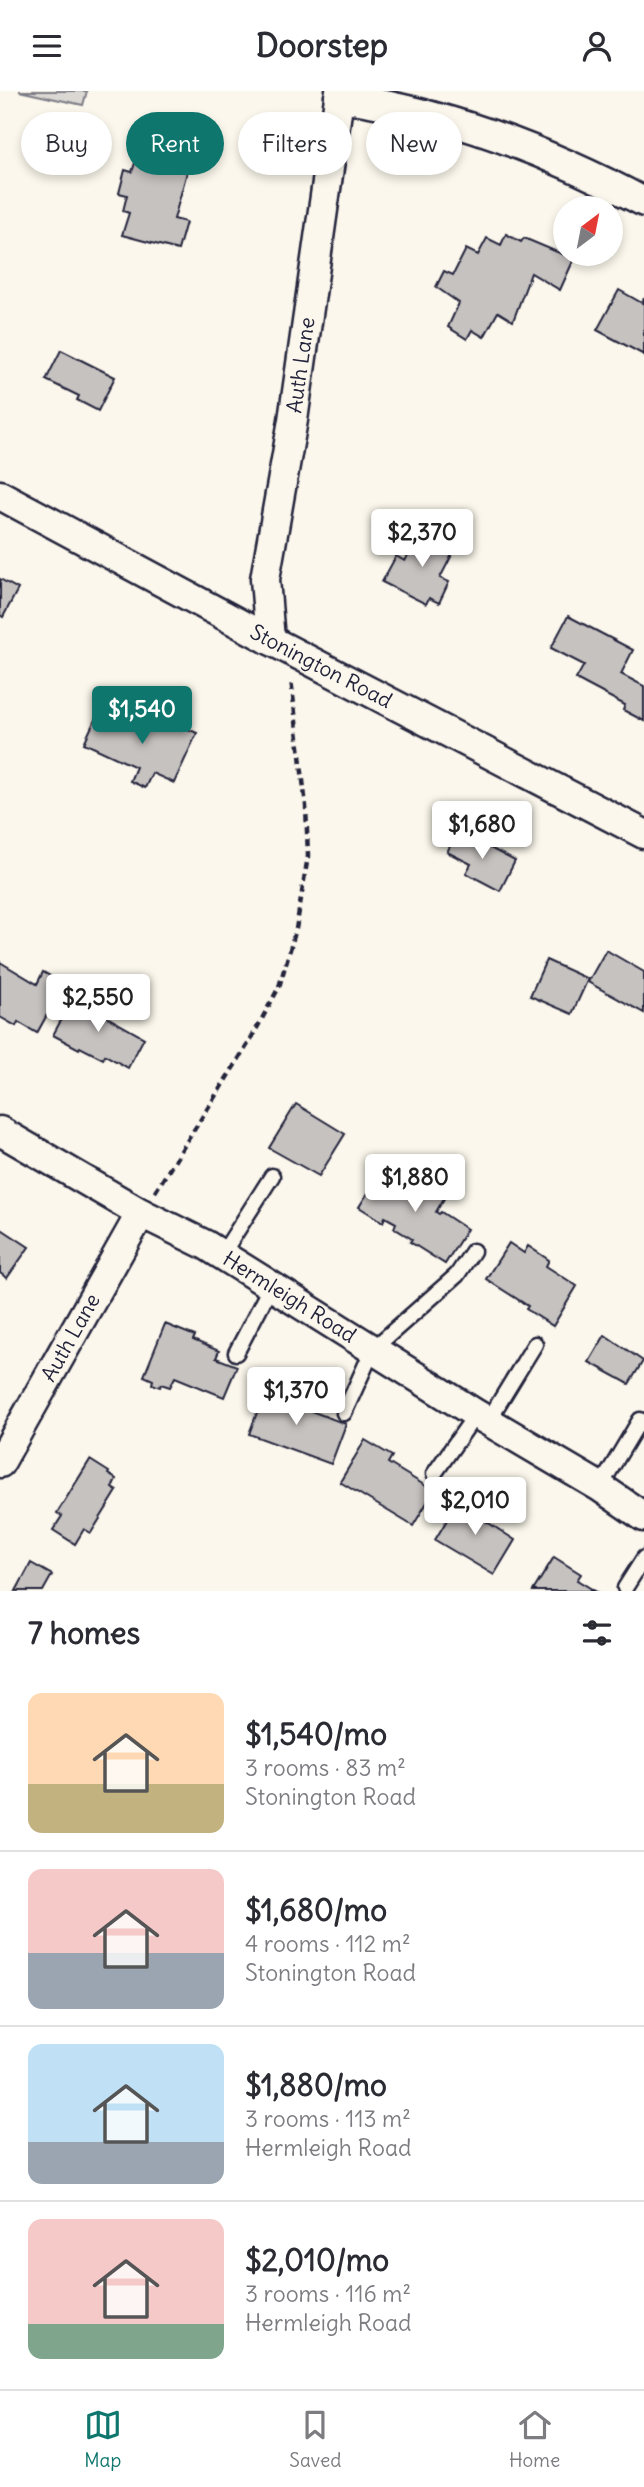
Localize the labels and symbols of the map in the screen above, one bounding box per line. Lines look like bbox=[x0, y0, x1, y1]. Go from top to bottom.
north arrow bbox=[553, 196, 623, 266]
street label: Auth Lane bbox=[280, 315, 321, 415]
pin: $2,370 bbox=[365, 510, 479, 569]
street label: Stonington Road bbox=[246, 618, 397, 714]
pin: $1,540 bbox=[85, 687, 199, 746]
pin: $1,680 bbox=[425, 801, 539, 861]
pin: $2,550 bbox=[41, 975, 155, 1034]
pin: $1,880 bbox=[358, 1155, 472, 1214]
street label: Hermleigh Road bbox=[218, 1245, 361, 1349]
street label: Auth Lane bbox=[35, 1289, 106, 1386]
pin: $1,370 bbox=[239, 1367, 353, 1427]
pin: $2,010 bbox=[418, 1477, 532, 1537]

